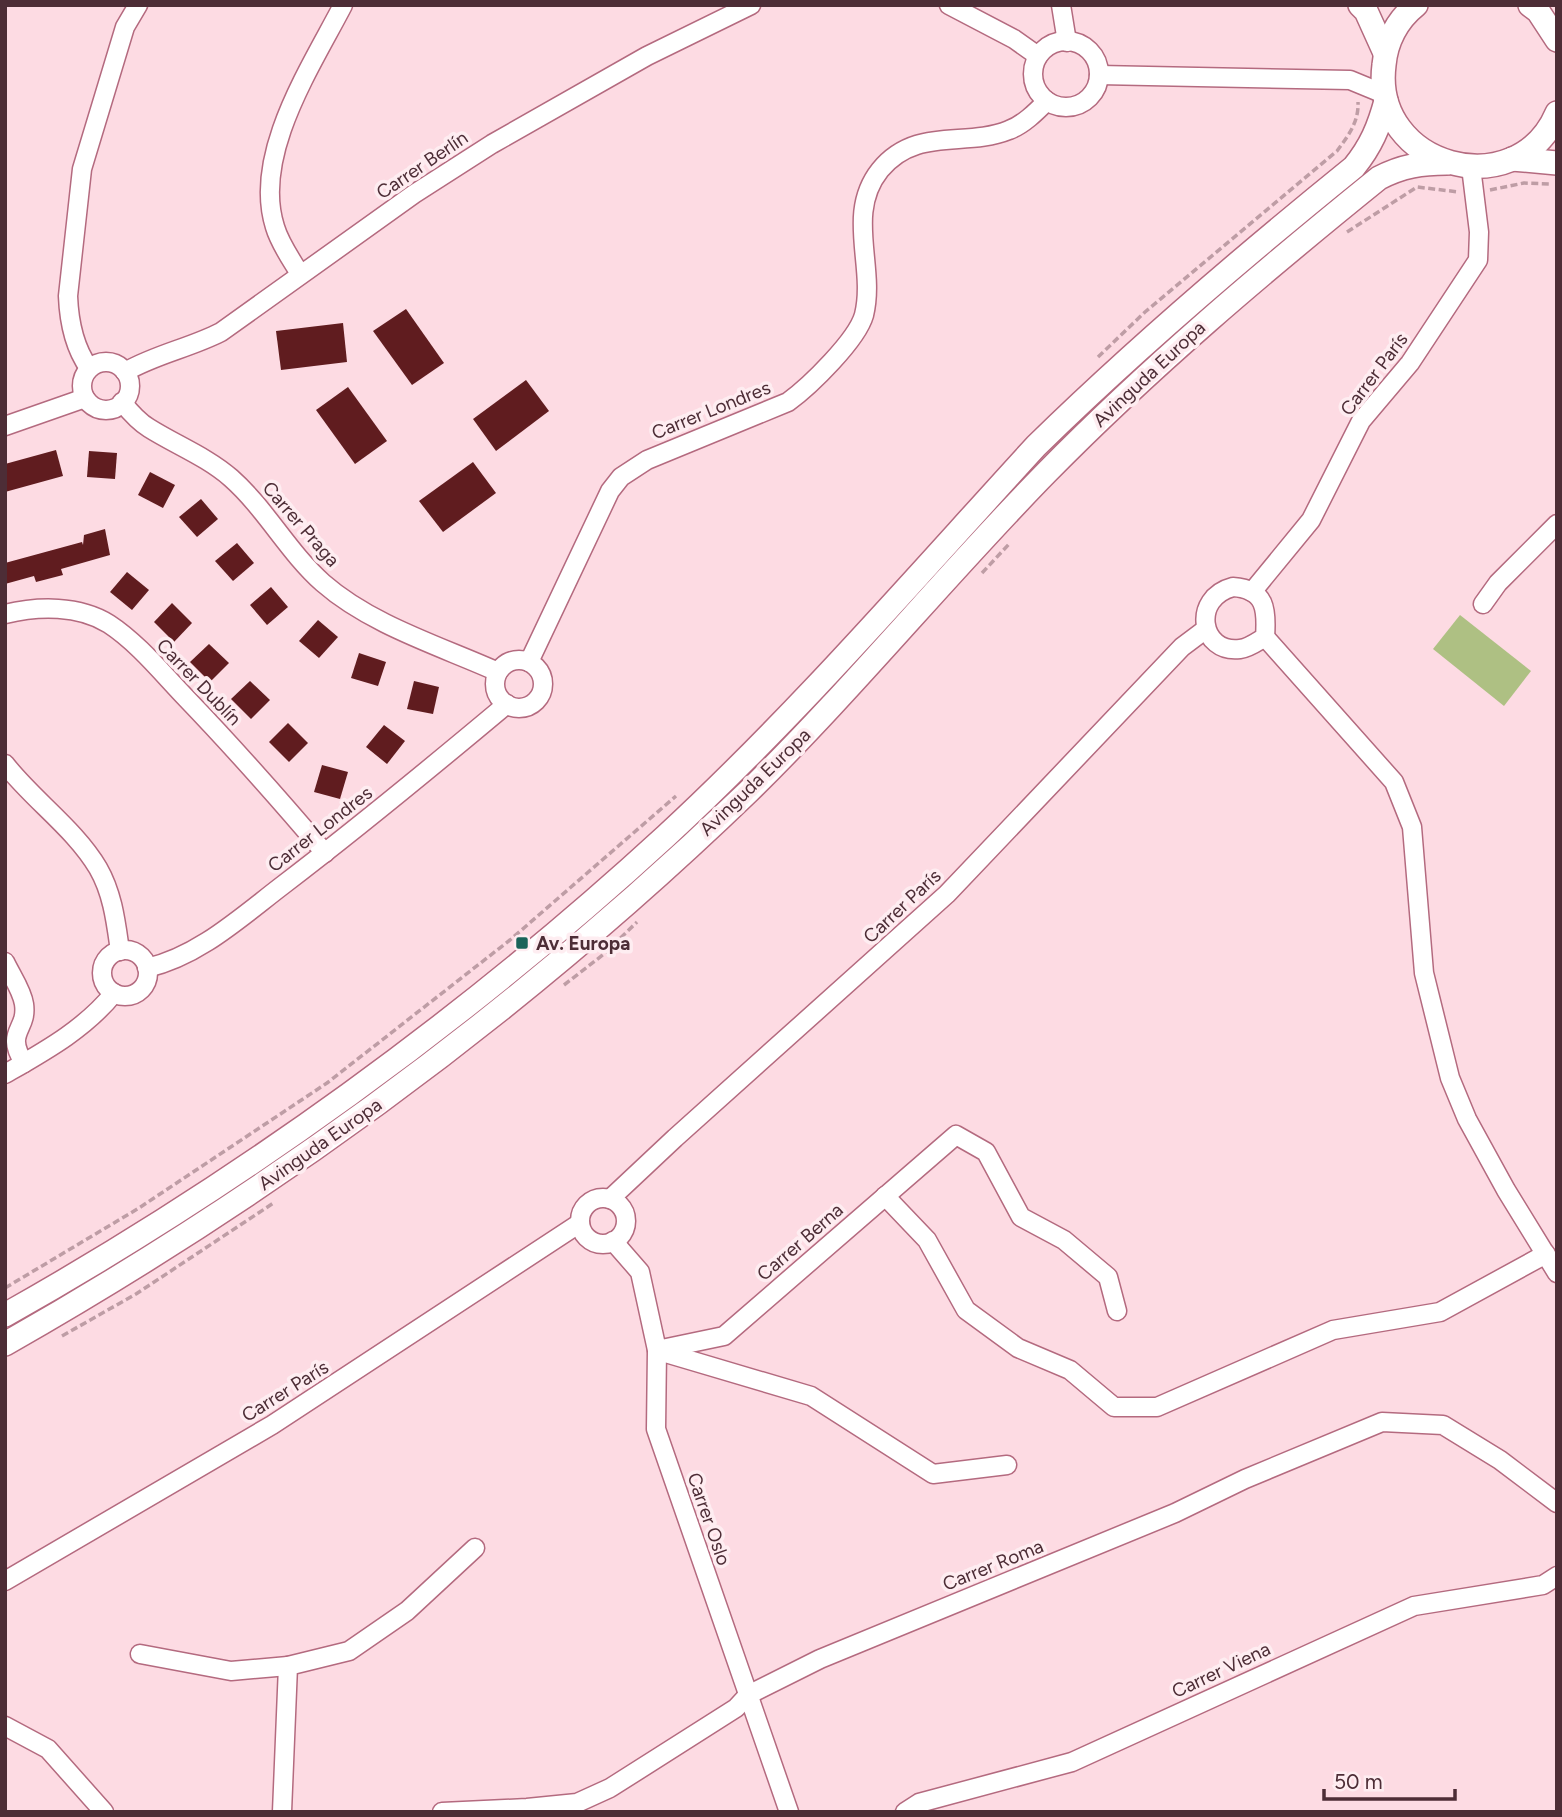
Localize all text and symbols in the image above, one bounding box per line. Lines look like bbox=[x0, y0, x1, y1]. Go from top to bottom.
street label: Carrer Berlín bbox=[372, 126, 472, 204]
street label: Avinguda Europa bbox=[1088, 316, 1210, 432]
street label: Carrer París bbox=[1335, 328, 1413, 420]
street label: Carrer Londres bbox=[648, 376, 774, 444]
street label: Carrer Praga bbox=[258, 477, 344, 571]
street label: Carrer Dublín bbox=[152, 634, 246, 730]
street label: Avinguda Europa bbox=[695, 723, 815, 841]
street label: Carrer Londres bbox=[263, 781, 377, 877]
street label: Carrer París bbox=[858, 864, 946, 948]
place label: Av. Europa bbox=[536, 932, 630, 955]
marker: Av. Europa bbox=[514, 935, 530, 951]
street label: Avinguda Europa bbox=[254, 1093, 386, 1195]
street label: Carrer Berna bbox=[752, 1198, 848, 1286]
street label: Carrer París bbox=[237, 1355, 333, 1427]
street label: Carrer Oslo bbox=[682, 1470, 736, 1568]
street label: Carrer Roma bbox=[939, 1534, 1047, 1596]
street label: Carrer Viena bbox=[1168, 1637, 1274, 1703]
scale bar bbox=[1324, 1758, 1455, 1802]
text: 50 m bbox=[1334, 1769, 1383, 1794]

